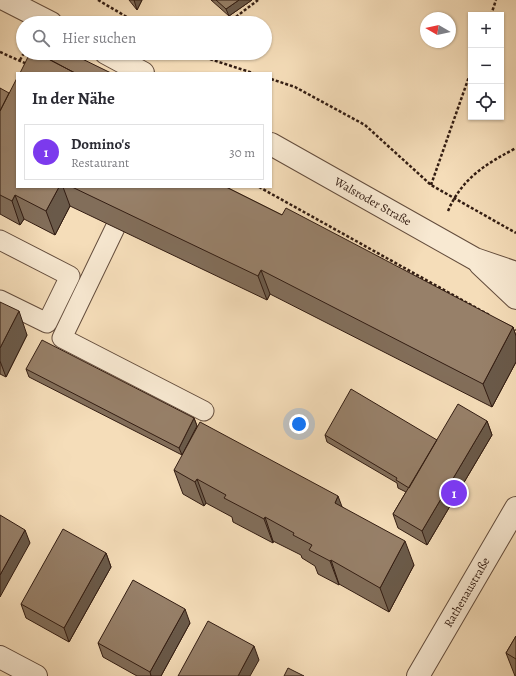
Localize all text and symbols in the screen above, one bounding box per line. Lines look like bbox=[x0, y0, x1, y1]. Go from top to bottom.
north arrow bbox=[420, 12, 456, 48]
map controls bbox=[468, 12, 504, 120]
button: + bbox=[468, 12, 504, 48]
search box bbox=[16, 16, 272, 60]
icon: search bbox=[30, 27, 52, 49]
text: Hier suchen bbox=[62, 28, 136, 48]
button: − bbox=[468, 48, 504, 84]
button: locate bbox=[468, 84, 504, 120]
text: In der Nähe bbox=[32, 87, 115, 110]
text: Domino's bbox=[71, 134, 130, 154]
text: 1 bbox=[44, 144, 48, 161]
text: 30 m bbox=[229, 144, 255, 161]
text: Restaurant bbox=[71, 154, 129, 171]
street label: Walsroder Straße bbox=[331, 173, 414, 229]
your location bbox=[289, 414, 309, 434]
pin: 1 bbox=[441, 478, 467, 508]
street label: Rathenaustraße bbox=[440, 554, 494, 630]

